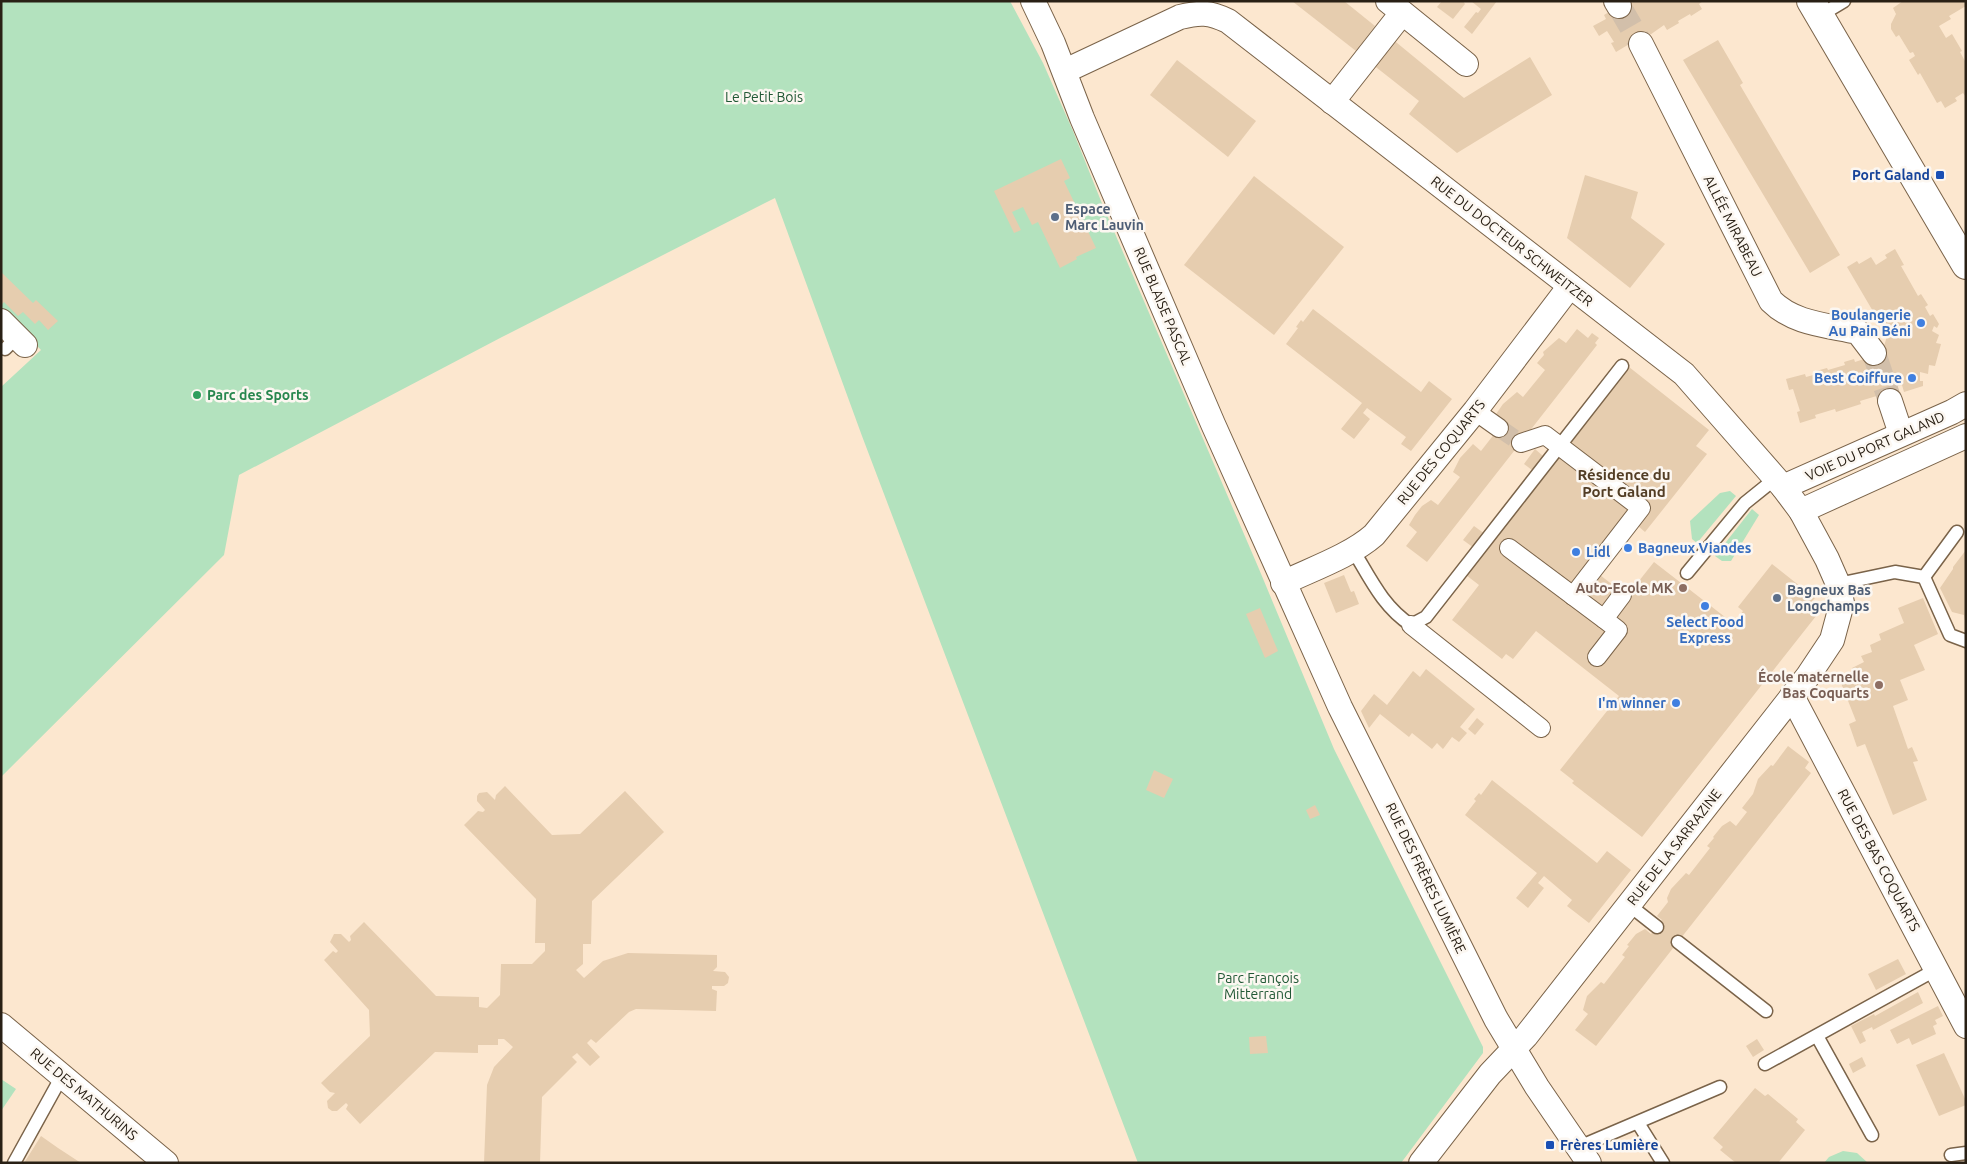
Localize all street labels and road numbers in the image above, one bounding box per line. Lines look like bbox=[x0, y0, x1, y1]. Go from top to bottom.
street label: ALLÉE MIRABEAU bbox=[1700, 172, 1766, 279]
street label: RUE DU DOCTEUR SCHWEITZER bbox=[1428, 173, 1596, 309]
street label: RUE BLAISE PASCAL bbox=[1131, 245, 1195, 367]
street label: RUE DES COQUARTS bbox=[1394, 396, 1488, 508]
street label: VOIE DU PORT GALAND bbox=[1803, 408, 1947, 484]
street label: RUE DE LA SARRAZINE bbox=[1624, 786, 1724, 908]
street label: RUE DES BAS COQUARTS bbox=[1835, 786, 1923, 934]
street label: RUE DES FRÈRES LUMIÈRE bbox=[1383, 800, 1470, 956]
street label: RUE DES MATHURINS bbox=[27, 1045, 141, 1143]

